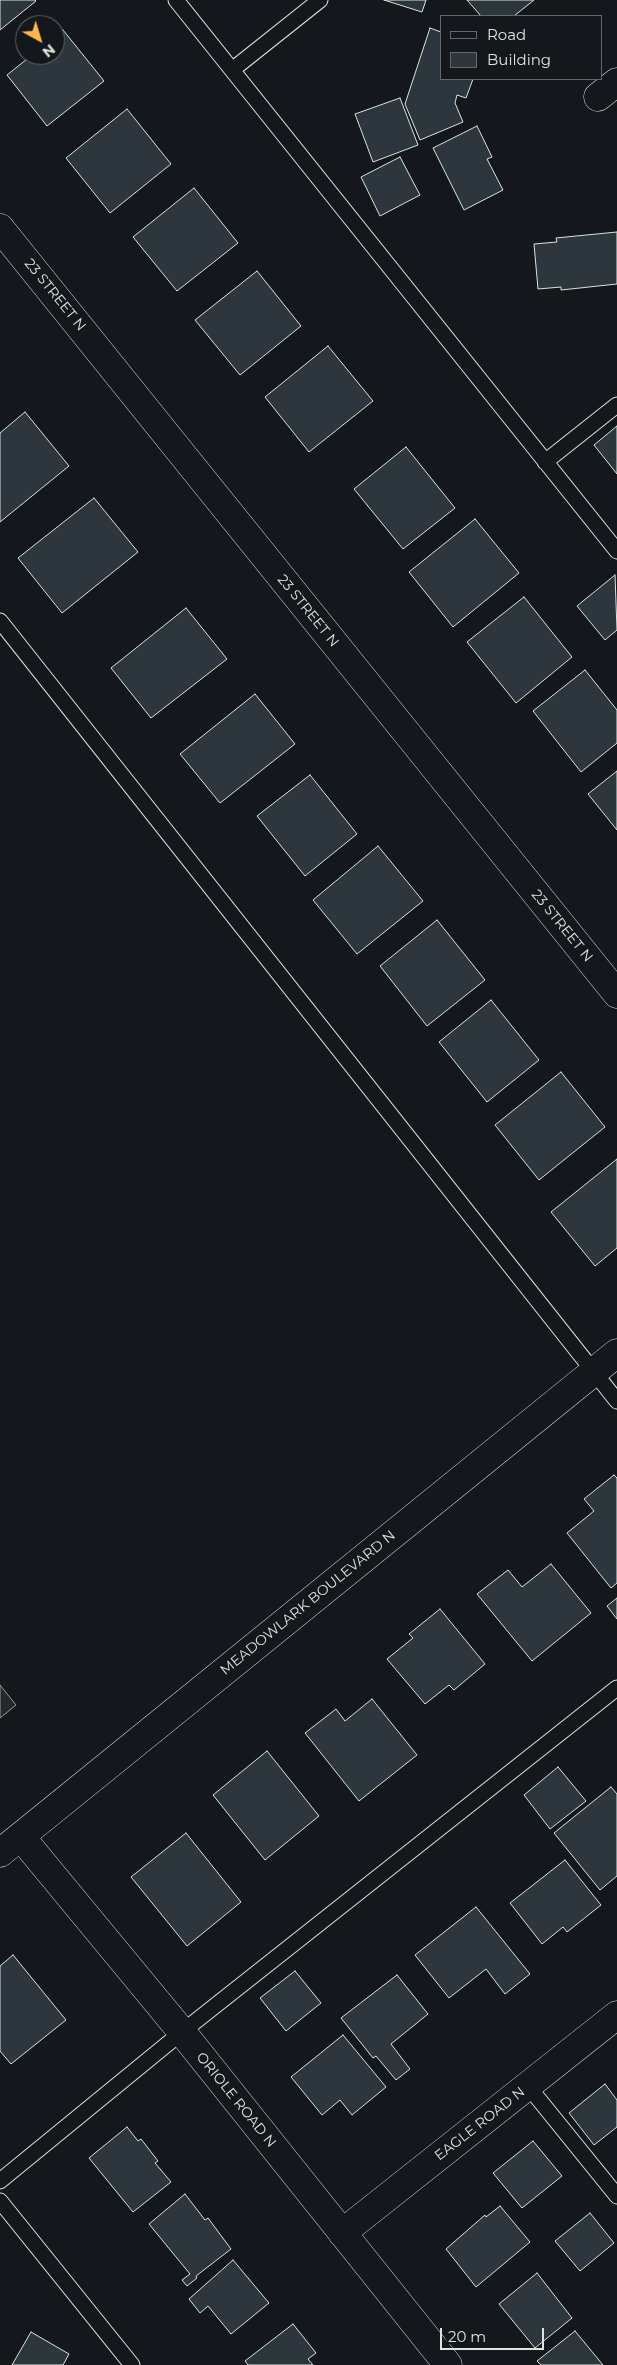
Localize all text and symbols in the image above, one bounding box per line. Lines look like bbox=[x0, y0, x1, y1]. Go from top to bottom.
north arrow bbox=[15, 15, 65, 65]
legend bbox=[440, 15, 602, 80]
text: Road bbox=[487, 25, 526, 44]
text: N bbox=[39, 40, 59, 61]
text: Building bbox=[487, 50, 551, 69]
street label: 23 STREET N bbox=[21, 256, 89, 334]
street label: 23 STREET N bbox=[274, 572, 342, 650]
street label: 23 STREET N bbox=[528, 887, 596, 965]
street label: MEADOWLARK BOULEVARD N bbox=[217, 1527, 399, 1679]
street label: ORIOLE ROAD N bbox=[192, 2049, 280, 2151]
street label: EAGLE ROAD N bbox=[432, 2084, 528, 2164]
scale bar bbox=[442, 2318, 546, 2350]
text: 20 m bbox=[448, 2327, 486, 2346]

